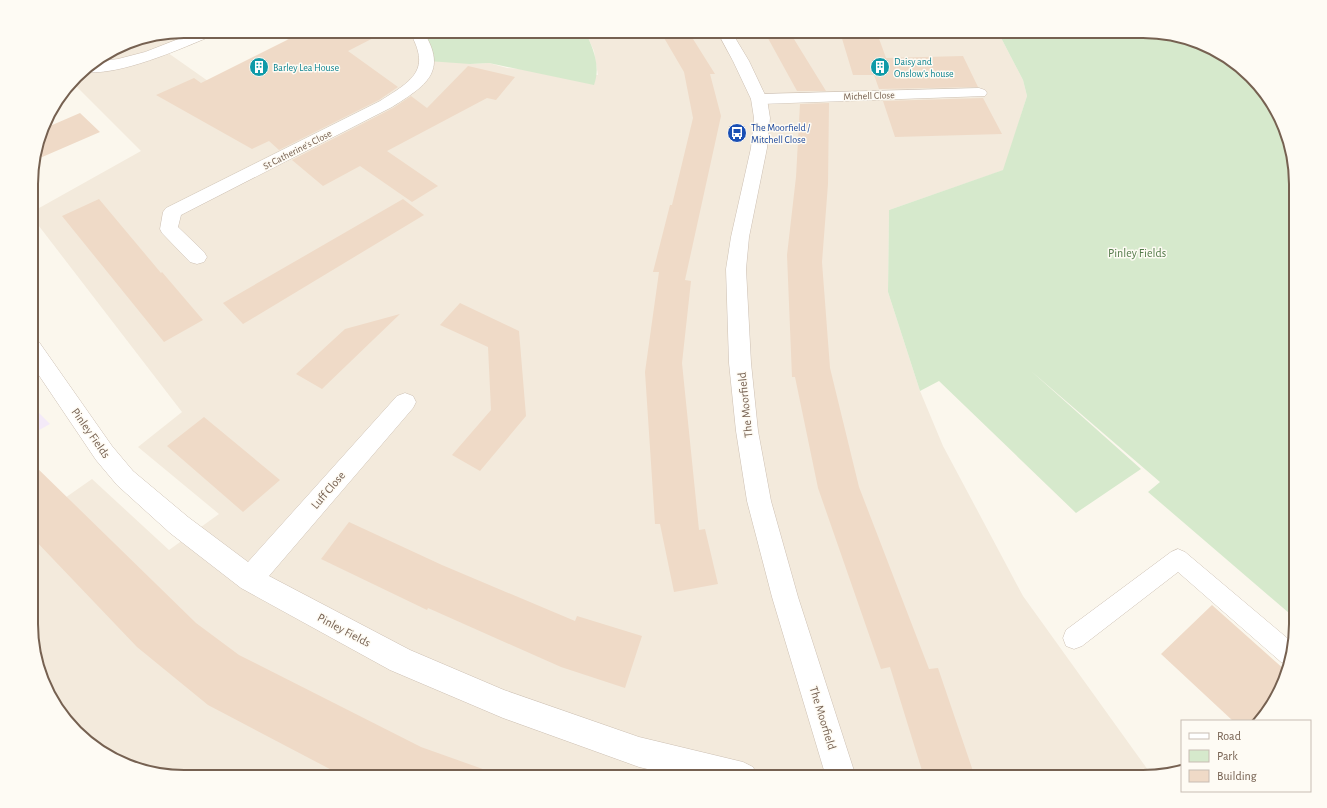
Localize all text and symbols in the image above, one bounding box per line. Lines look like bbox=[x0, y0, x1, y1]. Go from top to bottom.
building icon: Barley Lea House bbox=[248, 56, 270, 78]
building icon: Daisy and Onslow's house bbox=[869, 56, 891, 78]
place label: Daisy and Onslow's house bbox=[894, 57, 954, 79]
place label: Barley Lea House bbox=[273, 63, 339, 73]
street label: Michell Close bbox=[843, 90, 895, 102]
bus stop icon: The Moorfield / Mitchell Close bbox=[726, 122, 748, 144]
place label: The Moorfield / Mitchell Close bbox=[751, 123, 810, 145]
street label: St Catherine's Close bbox=[262, 128, 334, 171]
park label: Pinley Fields bbox=[1108, 247, 1166, 260]
street label: The Moorfield bbox=[736, 372, 754, 438]
street label: Pinley Fields bbox=[69, 406, 113, 461]
street label: Luff Close bbox=[309, 469, 347, 511]
street label: Pinley Fields bbox=[315, 611, 373, 650]
street label: The Moorfield bbox=[808, 685, 838, 751]
legend bbox=[1181, 720, 1311, 792]
text: Road bbox=[1217, 730, 1241, 742]
text: Park bbox=[1217, 750, 1238, 762]
text: Building bbox=[1217, 770, 1257, 782]

